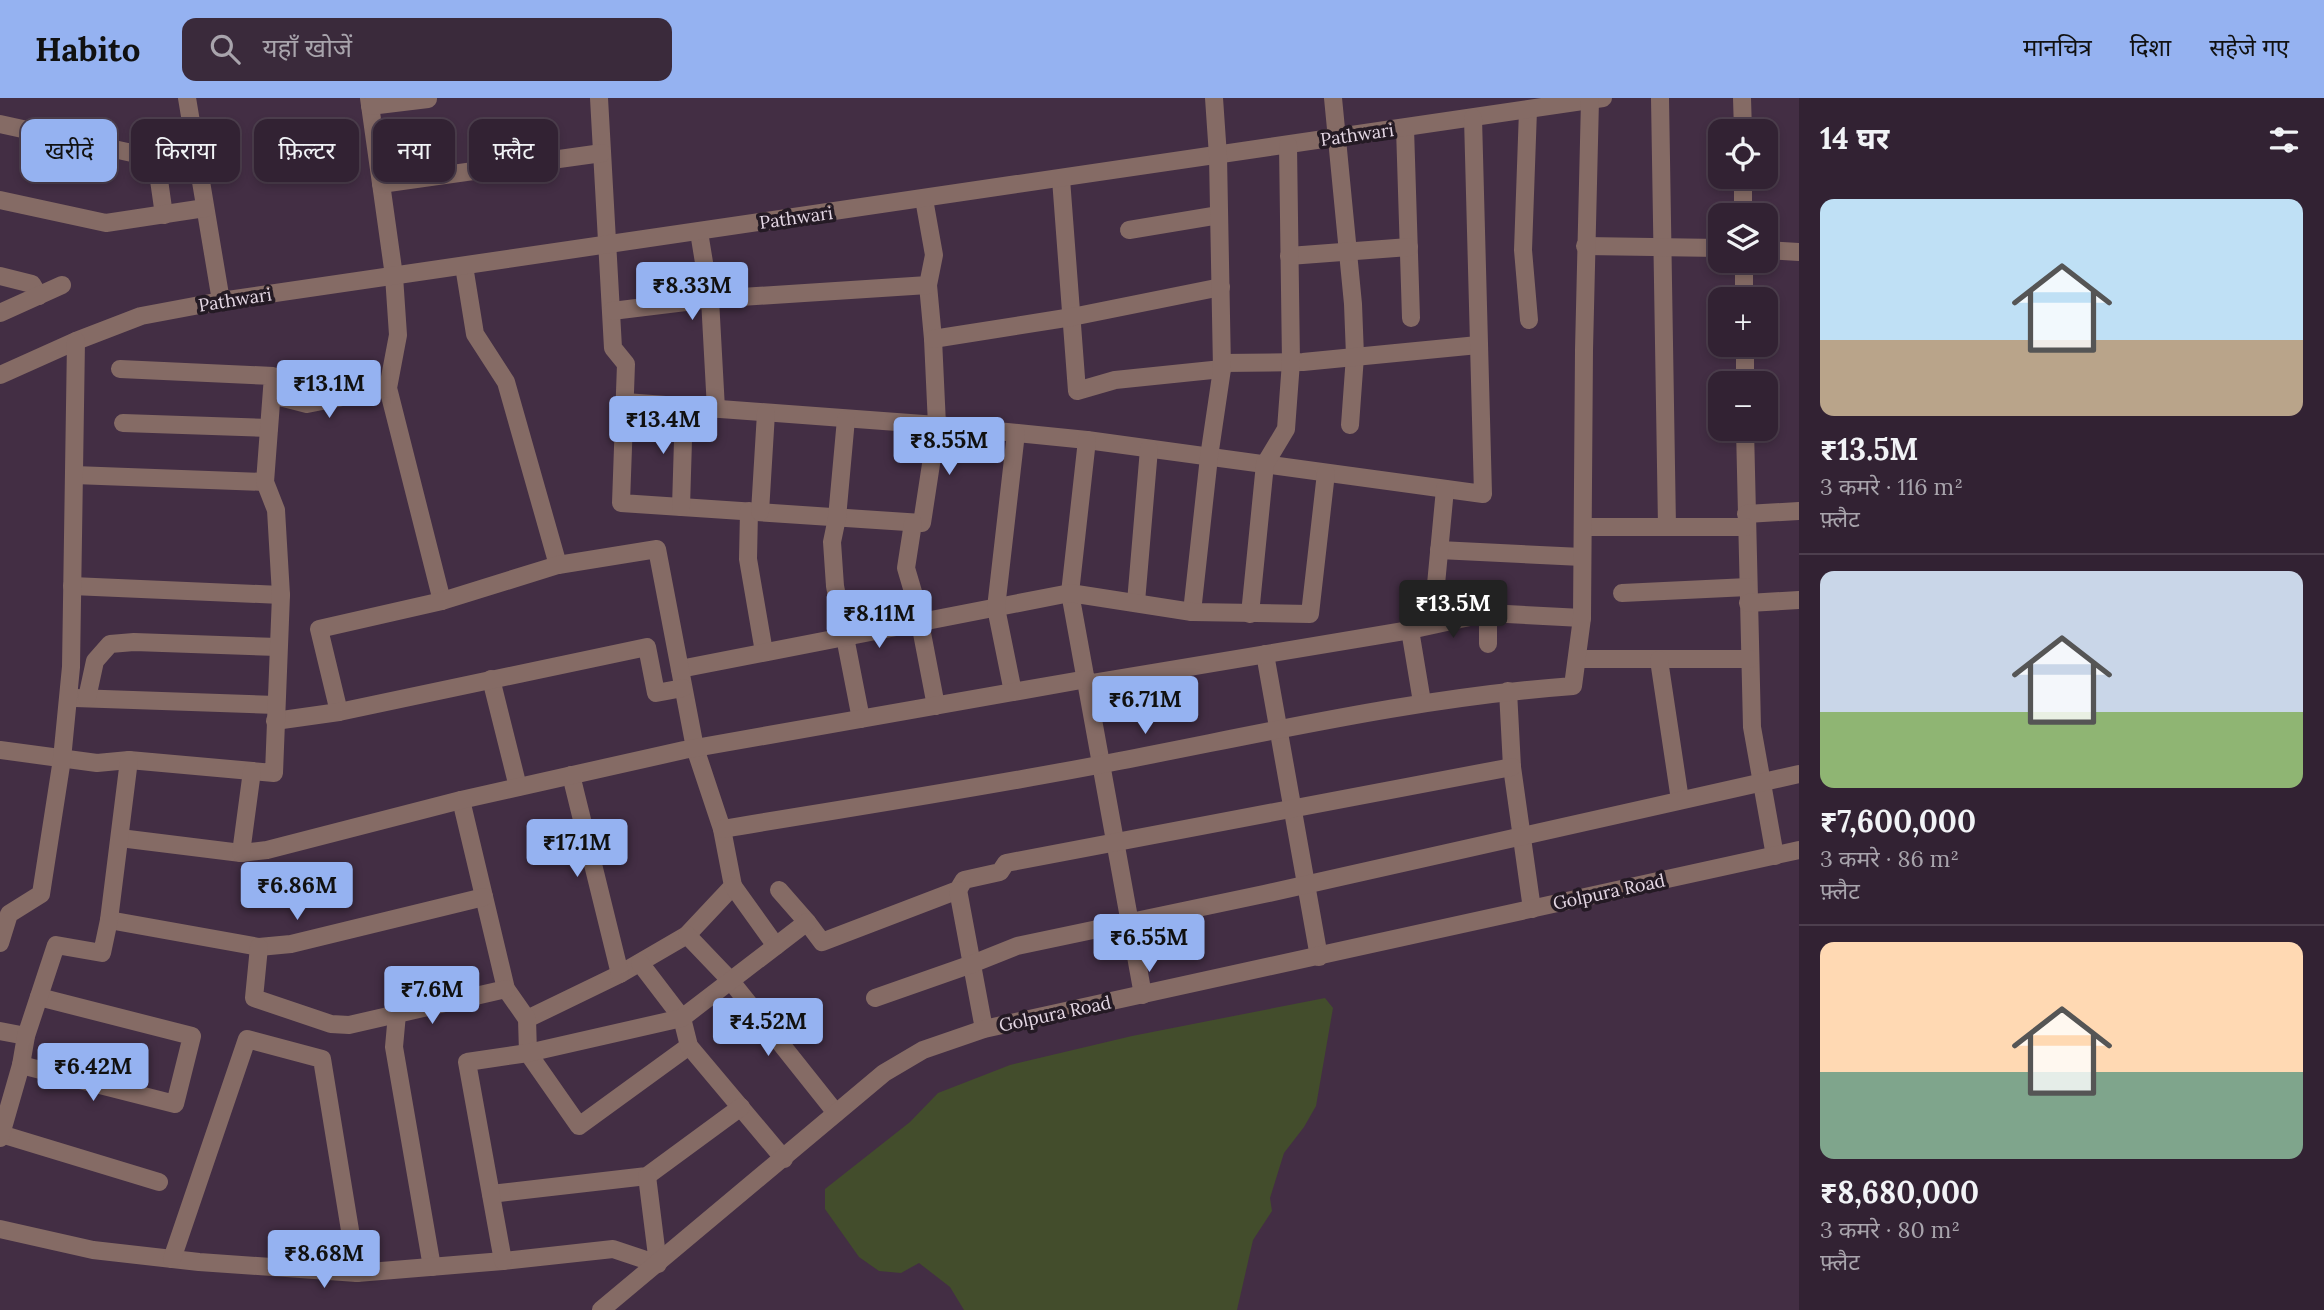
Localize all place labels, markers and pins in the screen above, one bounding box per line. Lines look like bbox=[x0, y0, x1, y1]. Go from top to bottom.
pin: ₹8.33M bbox=[635, 262, 749, 322]
pin: ₹13.1M bbox=[272, 360, 386, 420]
pin: ₹13.4M bbox=[606, 396, 720, 456]
pin: ₹8.55M bbox=[892, 418, 1006, 477]
pin: ₹13.5M bbox=[1396, 580, 1510, 640]
pin: ₹8.11M bbox=[822, 590, 936, 650]
pin: ₹6.71M bbox=[1088, 676, 1202, 736]
pin: ₹17.1M bbox=[520, 820, 634, 879]
pin: ₹6.86M bbox=[240, 862, 354, 922]
pin: ₹6.55M bbox=[1092, 914, 1206, 974]
pin: ₹7.6M bbox=[383, 967, 481, 1026]
pin: ₹4.52M bbox=[711, 998, 825, 1058]
pin: ₹6.42M bbox=[36, 1044, 150, 1103]
pin: ₹8.68M bbox=[267, 1230, 381, 1290]

